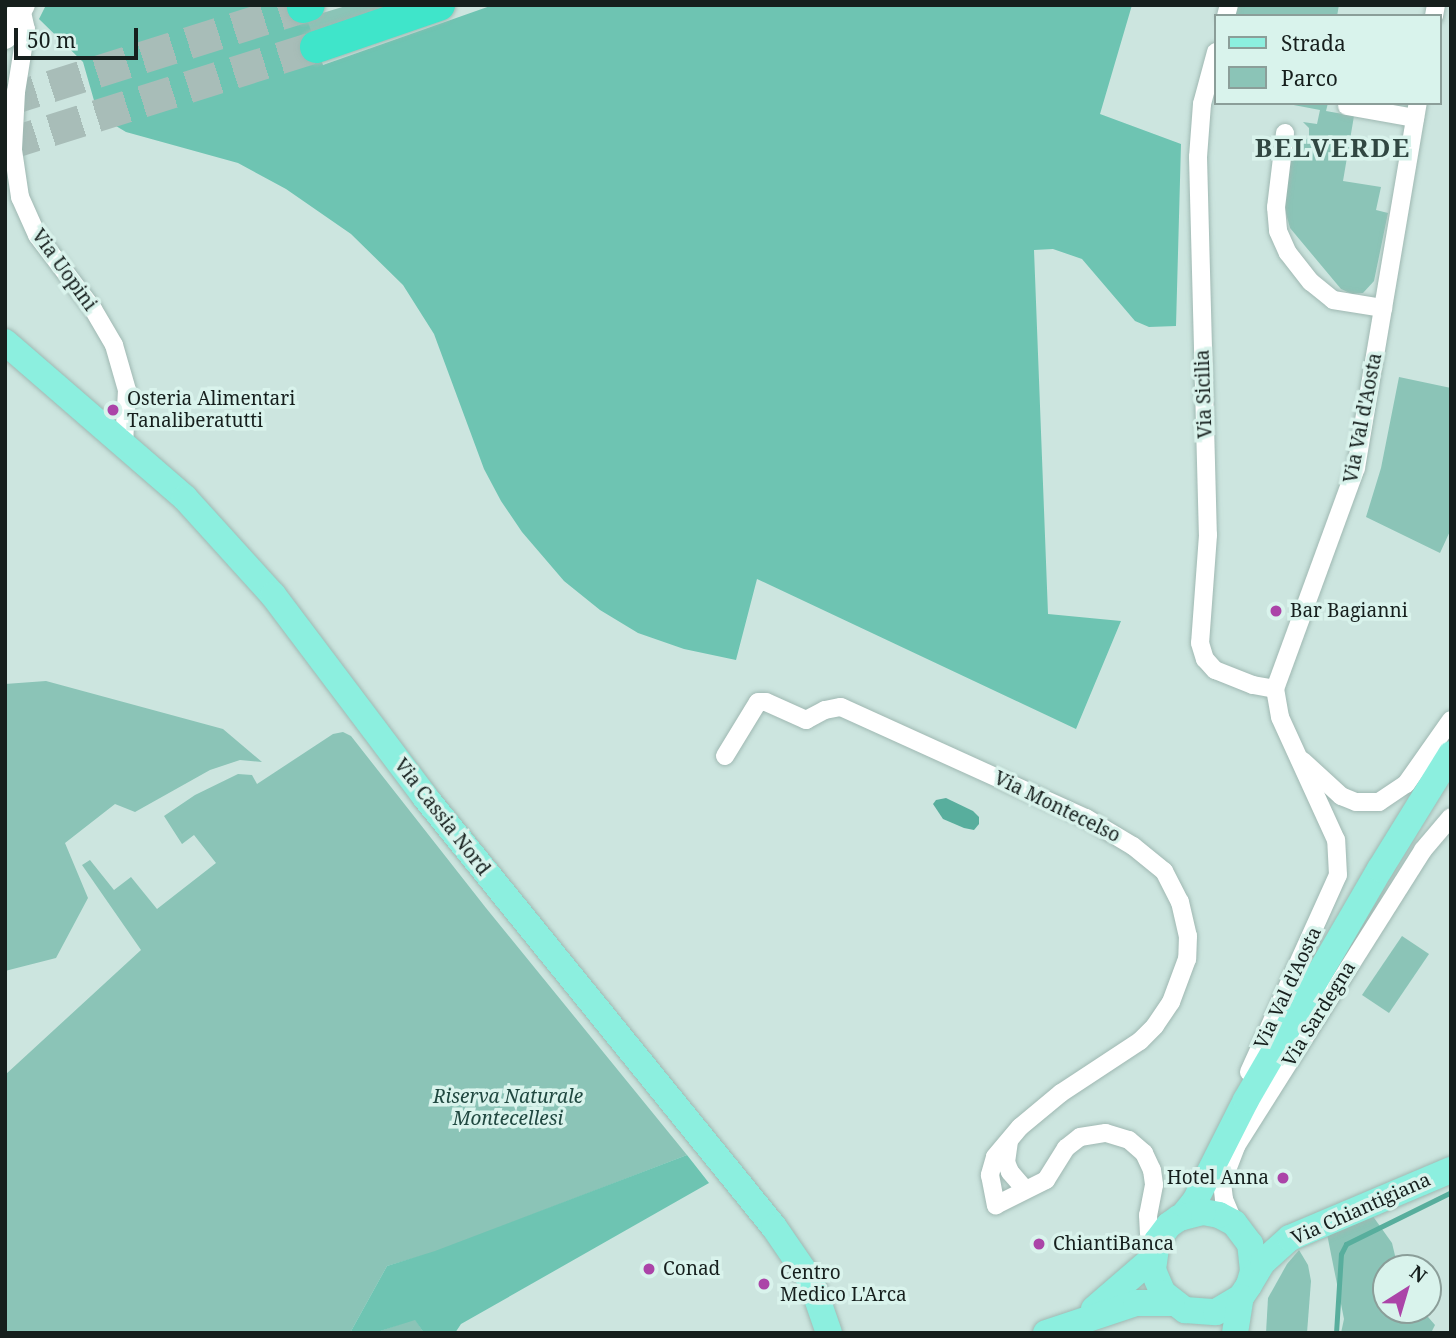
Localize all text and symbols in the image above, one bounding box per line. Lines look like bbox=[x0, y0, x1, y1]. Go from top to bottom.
scale bar bbox=[18, 14, 142, 58]
legend bbox=[1214, 14, 1442, 105]
text: 50 m bbox=[27, 26, 76, 54]
text: Strada bbox=[1281, 29, 1346, 57]
text: Parco bbox=[1281, 64, 1338, 92]
district label: BELVERDE bbox=[1256, 132, 1410, 164]
street label: Via Uopini bbox=[27, 225, 101, 315]
street label: Via Sicilia bbox=[1191, 349, 1217, 439]
street label: Via Val d'Aosta bbox=[1339, 351, 1387, 485]
place label: Osteria Alimentari Tanaliberatutti bbox=[127, 388, 295, 432]
marker: Osteria Alimentari Tanaliberatutti bbox=[105, 402, 121, 418]
place label: Bar Bagianni bbox=[1290, 600, 1408, 622]
marker: Bar Bagianni bbox=[1268, 603, 1284, 619]
street label: Via Cassia Nord bbox=[389, 754, 495, 880]
street label: Via Montecelso bbox=[990, 767, 1124, 847]
street label: Via Val d'Aosta bbox=[1250, 923, 1326, 1053]
street label: Via Sardegna bbox=[1278, 957, 1360, 1071]
park label: Riserva Naturale Montecellesi bbox=[433, 1086, 583, 1130]
place label: Hotel Anna bbox=[1167, 1167, 1269, 1189]
street label: Via Chiantigiana bbox=[1288, 1168, 1434, 1250]
marker: Hotel Anna bbox=[1275, 1170, 1291, 1186]
place label: ChiantiBanca bbox=[1053, 1233, 1174, 1255]
marker: ChiantiBanca bbox=[1031, 1236, 1047, 1252]
north arrow bbox=[1372, 1254, 1442, 1324]
place label: Conad bbox=[663, 1258, 720, 1280]
text: N bbox=[1405, 1259, 1432, 1289]
marker: Conad bbox=[641, 1261, 657, 1277]
place label: Centro Medico L'Arca bbox=[780, 1262, 907, 1306]
marker: Centro Medico L'Arca bbox=[754, 1274, 774, 1294]

